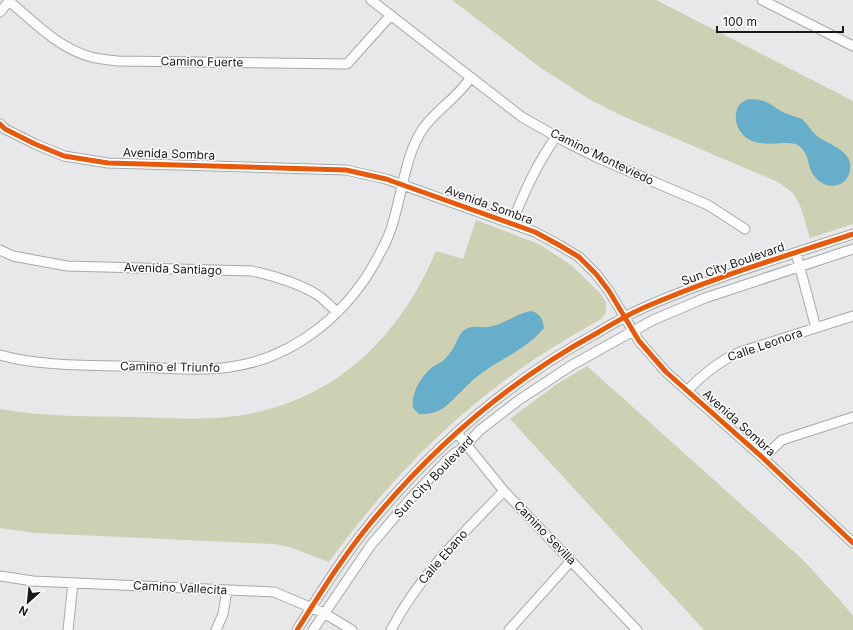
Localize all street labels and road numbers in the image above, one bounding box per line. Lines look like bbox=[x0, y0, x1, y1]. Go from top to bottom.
street label: Camino Fuerte bbox=[160, 53, 244, 70]
street label: Camino Monteviedo bbox=[548, 125, 656, 188]
street label: Avenida Sombra bbox=[123, 144, 215, 163]
street label: Avenida Sombra bbox=[443, 182, 535, 227]
street label: Sun City Boulevard bbox=[679, 239, 786, 288]
street label: Avenida Santiago bbox=[124, 259, 222, 278]
street label: Calle Leonora bbox=[725, 325, 804, 364]
street label: Camino el Triunfo bbox=[120, 358, 220, 375]
street label: Avenida Sombra bbox=[700, 386, 779, 459]
street label: Sun City Boulevard bbox=[391, 433, 477, 521]
street label: Camino Sevilla bbox=[511, 498, 580, 568]
street label: Calle Ebano bbox=[415, 526, 470, 587]
street label: Camino Vallecita bbox=[133, 578, 228, 597]

